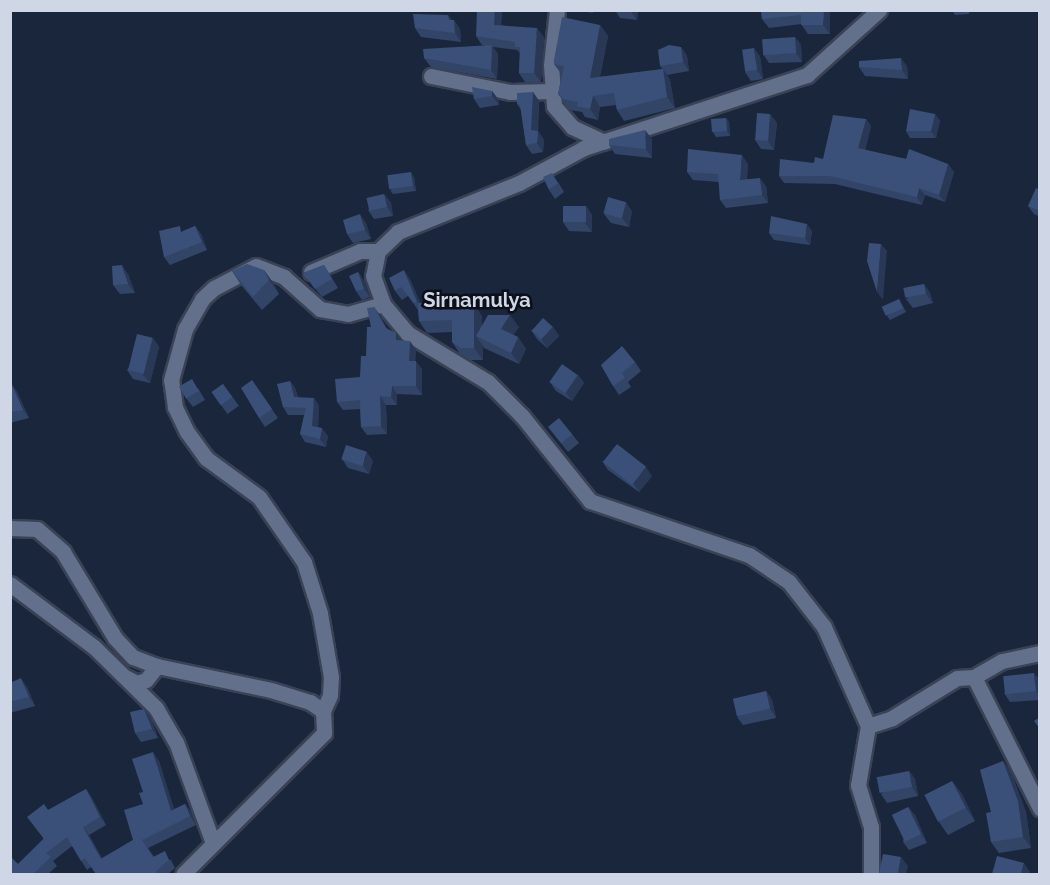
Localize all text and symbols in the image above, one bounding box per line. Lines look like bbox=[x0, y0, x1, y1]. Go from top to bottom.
district label: Sirnamulya bbox=[423, 288, 531, 312]

